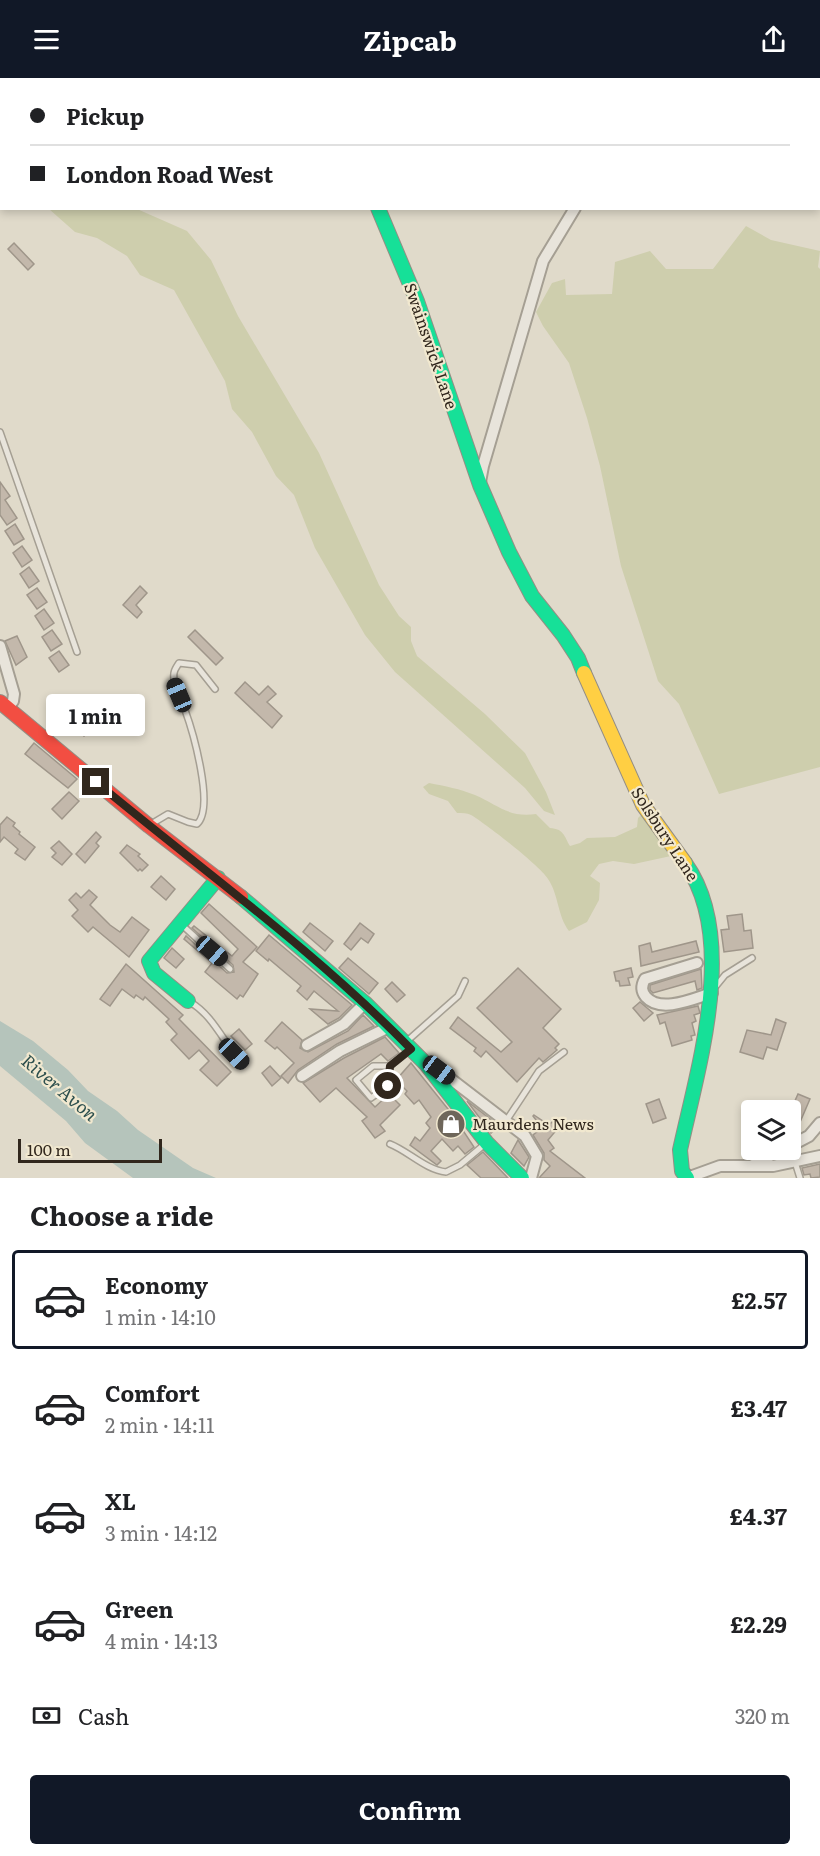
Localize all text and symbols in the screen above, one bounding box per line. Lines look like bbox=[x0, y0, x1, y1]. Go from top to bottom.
text: Zipcab bbox=[363, 19, 457, 59]
icon: menu bbox=[30, 23, 63, 56]
icon: share bbox=[757, 23, 790, 56]
text: Pickup bbox=[66, 99, 144, 132]
text: London Road West bbox=[66, 157, 273, 190]
street label: Swainswick Lane bbox=[399, 279, 465, 412]
car bbox=[164, 675, 194, 715]
callout: 1 min bbox=[46, 695, 146, 737]
text: 1 min bbox=[69, 700, 122, 730]
route end bbox=[82, 768, 109, 795]
street label: Solsbury Lane bbox=[626, 782, 705, 885]
car bbox=[193, 932, 231, 970]
car bbox=[215, 1035, 253, 1073]
water label: River Avon bbox=[16, 1047, 104, 1127]
car bbox=[419, 1052, 459, 1088]
route start bbox=[374, 1072, 401, 1099]
map controls bbox=[741, 1100, 801, 1160]
button: layers bbox=[741, 1100, 801, 1160]
shop icon: Maurdens News bbox=[435, 1108, 467, 1140]
place label: Maurdens News bbox=[472, 1111, 594, 1135]
scale bar bbox=[18, 1136, 162, 1164]
text: 100 m bbox=[27, 1137, 71, 1161]
text: Choose a ride bbox=[30, 1194, 213, 1234]
text: Economy bbox=[105, 1268, 208, 1301]
icon: car bbox=[33, 1273, 87, 1327]
text: £2.57 bbox=[731, 1283, 787, 1316]
text: 1 min · 14:10 bbox=[105, 1301, 216, 1331]
text: Comfort bbox=[105, 1376, 200, 1409]
icon: car bbox=[33, 1381, 87, 1435]
text: £3.47 bbox=[730, 1391, 787, 1424]
text: 2 min · 14:11 bbox=[105, 1409, 214, 1439]
text: XL bbox=[105, 1484, 136, 1517]
icon: car bbox=[33, 1489, 87, 1543]
text: £4.37 bbox=[729, 1499, 787, 1532]
text: 3 min · 14:12 bbox=[105, 1517, 217, 1547]
text: Green bbox=[105, 1592, 174, 1625]
icon: car bbox=[33, 1597, 87, 1651]
text: £2.29 bbox=[730, 1607, 787, 1640]
text: 4 min · 14:13 bbox=[105, 1625, 218, 1655]
icon: cash bbox=[30, 1699, 63, 1732]
text: Cash bbox=[78, 1699, 129, 1732]
text: 320 m bbox=[735, 1700, 790, 1730]
button: Confirm bbox=[30, 1775, 790, 1844]

